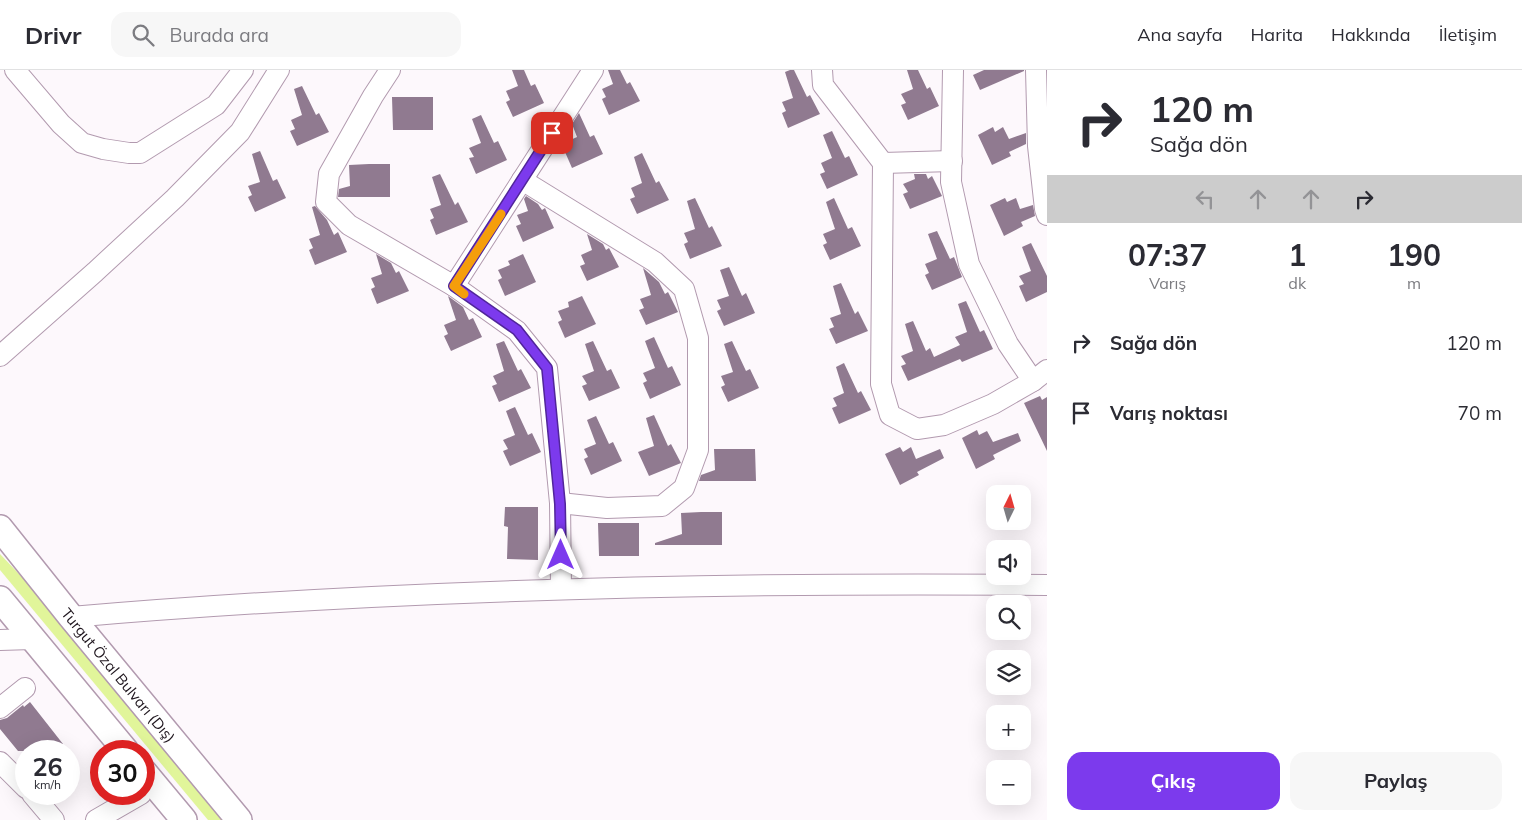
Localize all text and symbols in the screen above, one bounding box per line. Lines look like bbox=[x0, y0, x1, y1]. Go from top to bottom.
search box bbox=[111, 12, 461, 57]
text: Drivr bbox=[25, 20, 81, 50]
icon: search bbox=[129, 21, 157, 49]
text: Burada ara bbox=[169, 23, 269, 47]
text: Ana sayfa bbox=[1137, 23, 1223, 46]
text: Harita bbox=[1251, 23, 1303, 46]
text: Hakkında bbox=[1331, 23, 1411, 46]
text: İletişim bbox=[1439, 23, 1497, 46]
text: 120 m bbox=[1150, 87, 1254, 131]
icon: right bbox=[1067, 90, 1132, 155]
pin bbox=[531, 112, 573, 154]
icon: arrive bbox=[538, 119, 566, 147]
text: Sağa dön bbox=[1150, 130, 1248, 158]
icon: left bbox=[1191, 185, 1219, 213]
icon: ahead bbox=[1244, 185, 1272, 213]
icon: ahead bbox=[1297, 185, 1325, 213]
icon: right bbox=[1350, 185, 1378, 213]
text: 07:37 bbox=[1128, 236, 1207, 274]
text: 1 bbox=[1288, 236, 1306, 274]
text: 190 bbox=[1387, 236, 1441, 274]
text: Varış bbox=[1149, 273, 1186, 293]
text: dk bbox=[1288, 273, 1306, 293]
text: m bbox=[1407, 273, 1421, 293]
icon: right bbox=[1067, 329, 1095, 357]
text: Sağa dön bbox=[1110, 331, 1197, 355]
text: 120 m bbox=[1446, 331, 1502, 355]
icon: arrive bbox=[1067, 399, 1095, 427]
text: Varış noktası bbox=[1110, 401, 1228, 425]
text: 70 m bbox=[1458, 401, 1502, 425]
north arrow bbox=[986, 485, 1031, 530]
map controls bbox=[986, 485, 1031, 805]
position arrow bbox=[534, 528, 586, 580]
button: sound bbox=[986, 540, 1031, 585]
button: search bbox=[986, 595, 1031, 640]
street label: Turgut Özal Bulvarı (Dış) bbox=[58, 604, 180, 746]
button: layers bbox=[986, 650, 1031, 695]
button: + bbox=[986, 705, 1031, 750]
speed limit sign: 30 bbox=[90, 740, 155, 805]
text: 26 bbox=[32, 751, 63, 782]
button: Çıkış bbox=[1067, 752, 1280, 810]
button: Paylaş bbox=[1290, 752, 1502, 810]
button: − bbox=[986, 760, 1031, 805]
text: km/h bbox=[34, 777, 61, 792]

